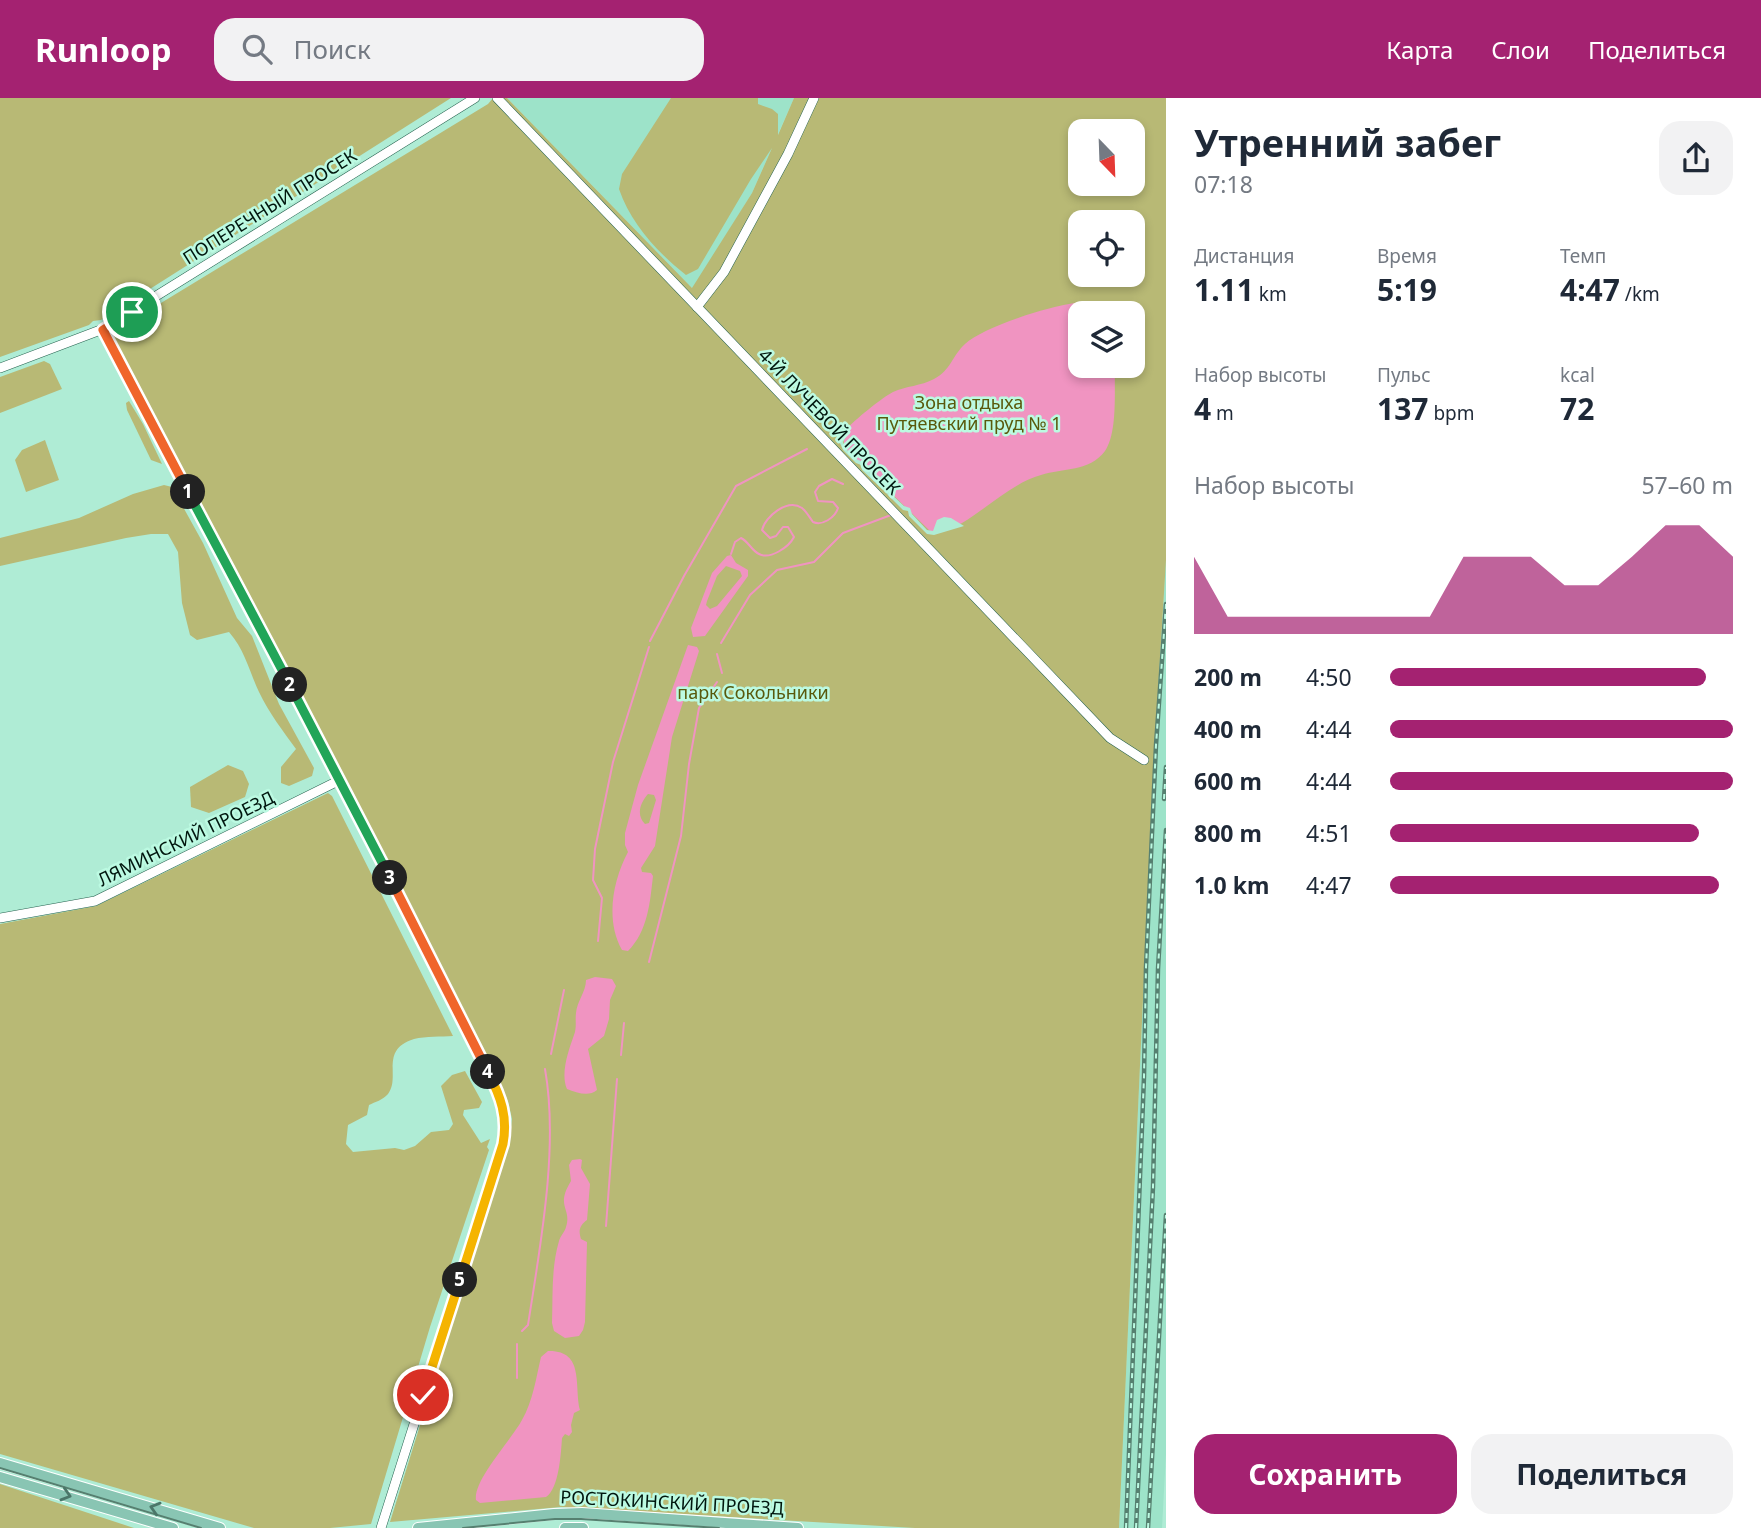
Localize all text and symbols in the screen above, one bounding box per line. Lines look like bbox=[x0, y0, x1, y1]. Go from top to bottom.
search box bbox=[214, 18, 704, 81]
text: Runloop bbox=[35, 27, 172, 72]
icon: search bbox=[238, 30, 276, 68]
text: Поиск bbox=[294, 31, 371, 67]
text: Карта bbox=[1386, 33, 1453, 66]
text: Слои bbox=[1491, 33, 1550, 66]
text: Поделиться bbox=[1588, 33, 1726, 66]
text: Утренний забег bbox=[1194, 116, 1501, 168]
north arrow bbox=[1068, 119, 1144, 196]
map controls bbox=[1068, 119, 1145, 378]
button: share bbox=[1659, 121, 1733, 195]
street label: ПОПЕРЕЧНЫЙ ПРОСЕК bbox=[178, 142, 362, 269]
text: 07:18 bbox=[1194, 168, 1253, 200]
button: locate bbox=[1068, 210, 1145, 287]
text: Дистанция bbox=[1194, 243, 1294, 269]
text: Время bbox=[1377, 243, 1437, 269]
text: Темп bbox=[1560, 243, 1606, 269]
text: 1.11 bbox=[1194, 269, 1254, 310]
text: 5:19 bbox=[1377, 269, 1437, 310]
text: 4:47 bbox=[1560, 269, 1620, 310]
text: km bbox=[1254, 281, 1287, 307]
text: /km bbox=[1620, 281, 1660, 307]
pin bbox=[102, 282, 162, 342]
icon: arrive bbox=[113, 293, 151, 331]
button: layers bbox=[1068, 301, 1145, 378]
street label: 4-Й ЛУЧЕВОЙ ПРОСЕК bbox=[754, 343, 906, 500]
text: Набор высоты bbox=[1194, 362, 1326, 388]
text: Пульс bbox=[1377, 362, 1431, 388]
text: kcal bbox=[1560, 362, 1595, 388]
text: 4 bbox=[1194, 388, 1211, 429]
text: 137 bbox=[1377, 388, 1428, 429]
text: 72 bbox=[1560, 388, 1594, 429]
park label: Зона отдыха Путяевский пруд № 1 bbox=[876, 390, 1062, 435]
text: m bbox=[1211, 400, 1234, 426]
text: bpm bbox=[1428, 400, 1475, 426]
text: Набор высоты bbox=[1194, 469, 1354, 501]
text: 57–60 m bbox=[1641, 469, 1733, 501]
pin: 1 bbox=[170, 474, 206, 510]
text: 1 bbox=[182, 478, 193, 504]
text: 200 m bbox=[1194, 661, 1262, 693]
text: 4:50 bbox=[1306, 661, 1352, 693]
pin: 2 bbox=[272, 668, 308, 702]
text: 2 bbox=[284, 671, 295, 697]
park label: парк Сокольники bbox=[677, 680, 829, 704]
text: 400 m bbox=[1194, 713, 1262, 745]
text: 4:44 bbox=[1306, 713, 1352, 745]
text: 600 m bbox=[1194, 765, 1262, 797]
text: 4:44 bbox=[1306, 765, 1352, 797]
street label: ЛЯМИНСКИЙ ПРОЕЗД bbox=[93, 785, 278, 891]
text: 800 m bbox=[1194, 817, 1262, 849]
text: 4:51 bbox=[1306, 817, 1352, 849]
pin: 3 bbox=[372, 860, 408, 896]
text: 3 bbox=[384, 864, 395, 890]
text: 1.0 km bbox=[1194, 869, 1269, 901]
text: 4:47 bbox=[1306, 869, 1352, 901]
pin: 4 bbox=[470, 1054, 505, 1090]
text: 4 bbox=[482, 1058, 493, 1084]
pin: 5 bbox=[442, 1262, 477, 1298]
text: 5 bbox=[454, 1266, 465, 1292]
pin bbox=[393, 1365, 453, 1425]
icon: check bbox=[404, 1376, 442, 1414]
button: Сохранить bbox=[1194, 1434, 1457, 1514]
button: Поделиться bbox=[1471, 1434, 1733, 1514]
street label: РОСТОКИНСКИЙ ПРОЕЗД bbox=[560, 1484, 784, 1520]
one-way arrow bbox=[60, 1487, 72, 1502]
one-way arrow bbox=[149, 1502, 162, 1516]

